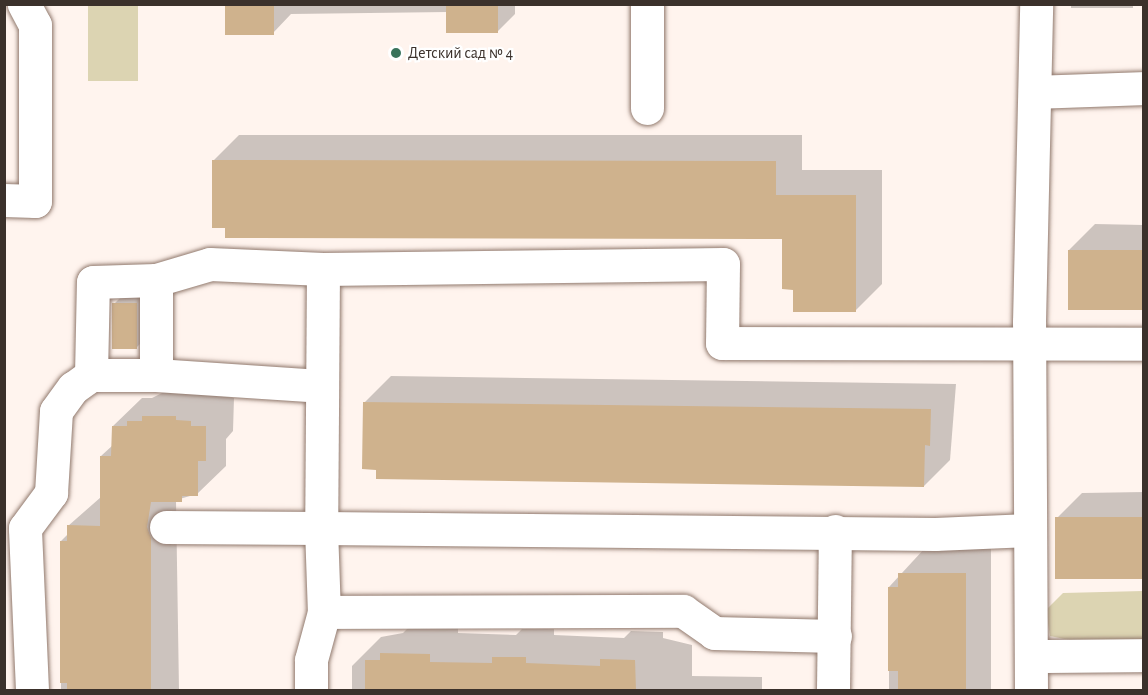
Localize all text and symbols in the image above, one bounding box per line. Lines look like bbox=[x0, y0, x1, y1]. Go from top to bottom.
place label: Детский сад № 4 bbox=[408, 43, 513, 63]
marker: Детский сад № 4 bbox=[389, 46, 403, 60]

